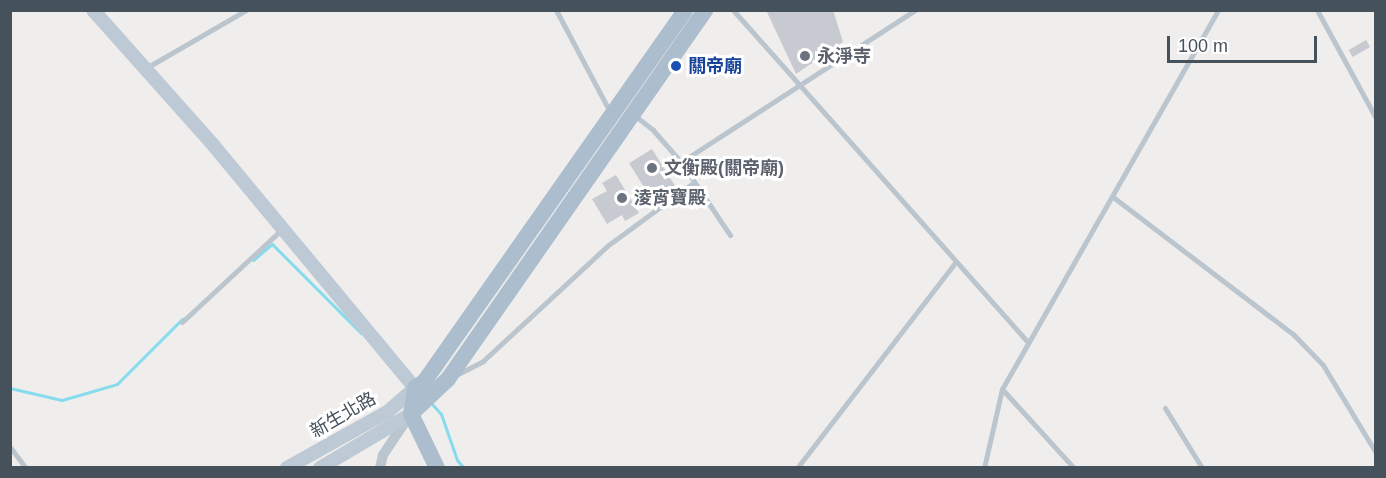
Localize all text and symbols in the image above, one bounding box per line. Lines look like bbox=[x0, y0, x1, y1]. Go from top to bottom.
scale bar bbox=[1170, 24, 1320, 62]
text: 100 m bbox=[1178, 36, 1228, 56]
place label: 永淨寺 bbox=[817, 45, 871, 67]
marker: 永淨寺 bbox=[798, 49, 812, 63]
place label: 關帝廟 bbox=[688, 55, 742, 77]
marker: 關帝廟 bbox=[669, 59, 683, 73]
place label: 文衡殿(關帝廟) bbox=[664, 157, 784, 179]
marker: 文衡殿(關帝廟) bbox=[645, 161, 659, 175]
place label: 淩宵寶殿 bbox=[634, 187, 706, 209]
marker: 淩宵寶殿 bbox=[615, 191, 629, 205]
street label: 新生北路 bbox=[306, 388, 380, 442]

